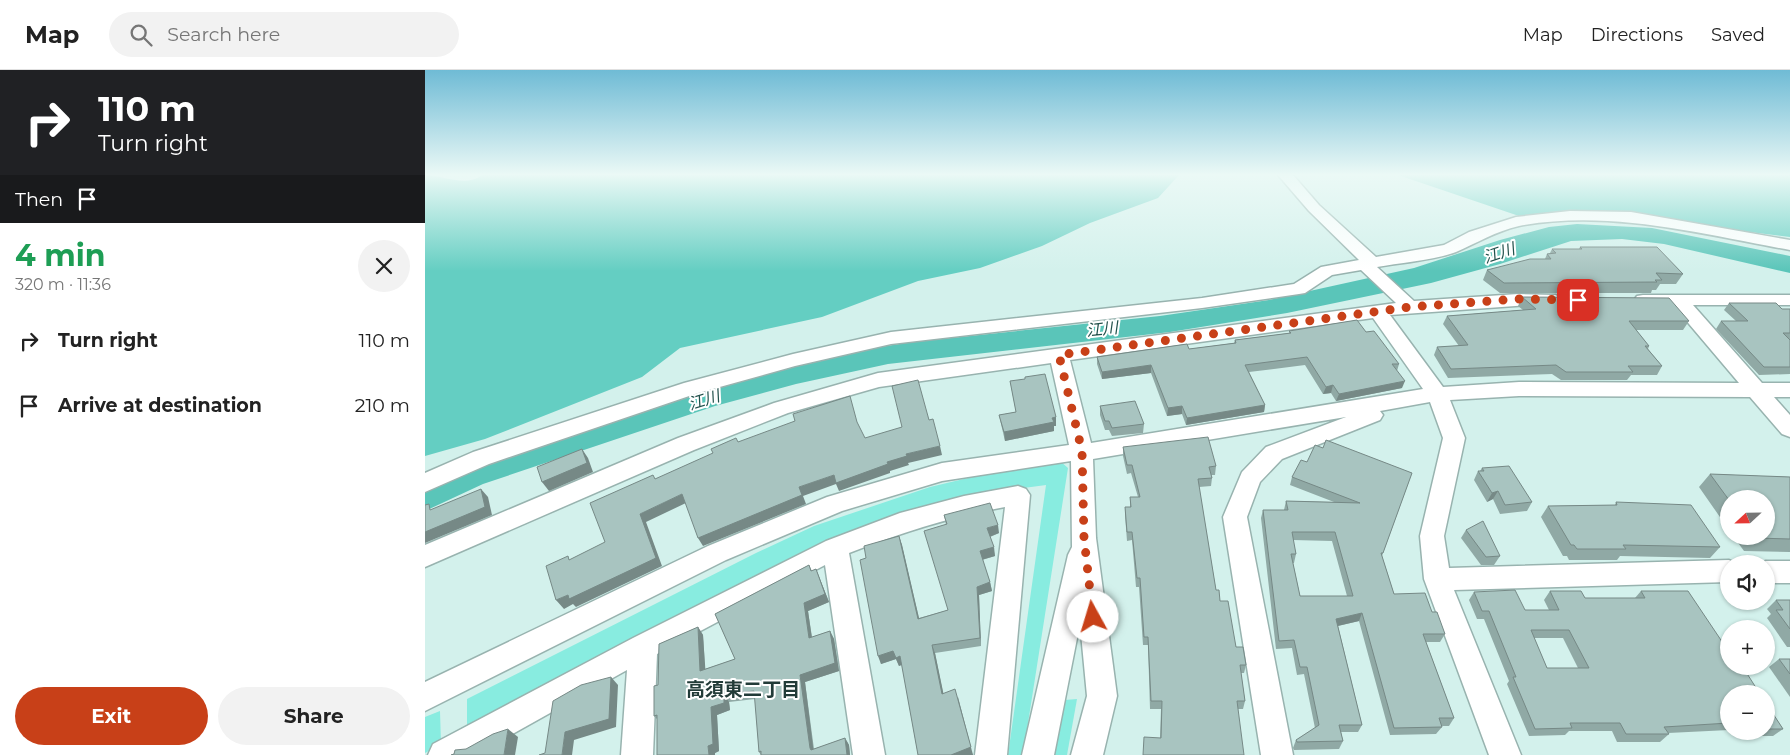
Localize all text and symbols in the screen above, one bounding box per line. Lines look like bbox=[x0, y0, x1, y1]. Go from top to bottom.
search box bbox=[109, 12, 459, 57]
text: Map bbox=[25, 20, 79, 49]
icon: search bbox=[127, 21, 155, 49]
text: Search here bbox=[167, 23, 280, 46]
text: Map bbox=[1523, 24, 1563, 46]
text: Directions bbox=[1591, 24, 1683, 46]
text: Saved bbox=[1711, 24, 1765, 46]
text: 110 m bbox=[98, 87, 196, 130]
icon: right bbox=[15, 90, 80, 155]
text: Turn right bbox=[98, 130, 208, 157]
icon: arrive bbox=[73, 185, 101, 213]
text: Then bbox=[15, 188, 63, 211]
text: 4 min bbox=[15, 237, 105, 274]
water label: 江川 bbox=[1481, 238, 1519, 267]
button: close bbox=[358, 240, 410, 292]
text: 320 m · 11:36 bbox=[15, 275, 111, 294]
pin bbox=[1557, 279, 1599, 321]
icon: arrive bbox=[1564, 286, 1592, 314]
water label: 江川 bbox=[1085, 318, 1121, 340]
icon: right bbox=[15, 327, 43, 355]
text: Turn right bbox=[58, 329, 158, 352]
text: 110 m bbox=[359, 329, 410, 352]
water label: 江川 bbox=[686, 386, 724, 414]
icon: arrive bbox=[15, 392, 43, 420]
text: Arrive at destination bbox=[58, 394, 262, 417]
text: 210 m bbox=[355, 394, 410, 417]
north arrow bbox=[1720, 490, 1775, 545]
map controls bbox=[1720, 490, 1775, 740]
button: sound bbox=[1720, 555, 1775, 610]
position arrow bbox=[1066, 590, 1118, 642]
button: + bbox=[1720, 620, 1775, 675]
district label: 高須東二丁目 bbox=[686, 678, 800, 701]
button: − bbox=[1720, 685, 1775, 740]
button: Exit bbox=[15, 687, 208, 745]
button: Share bbox=[218, 687, 410, 745]

